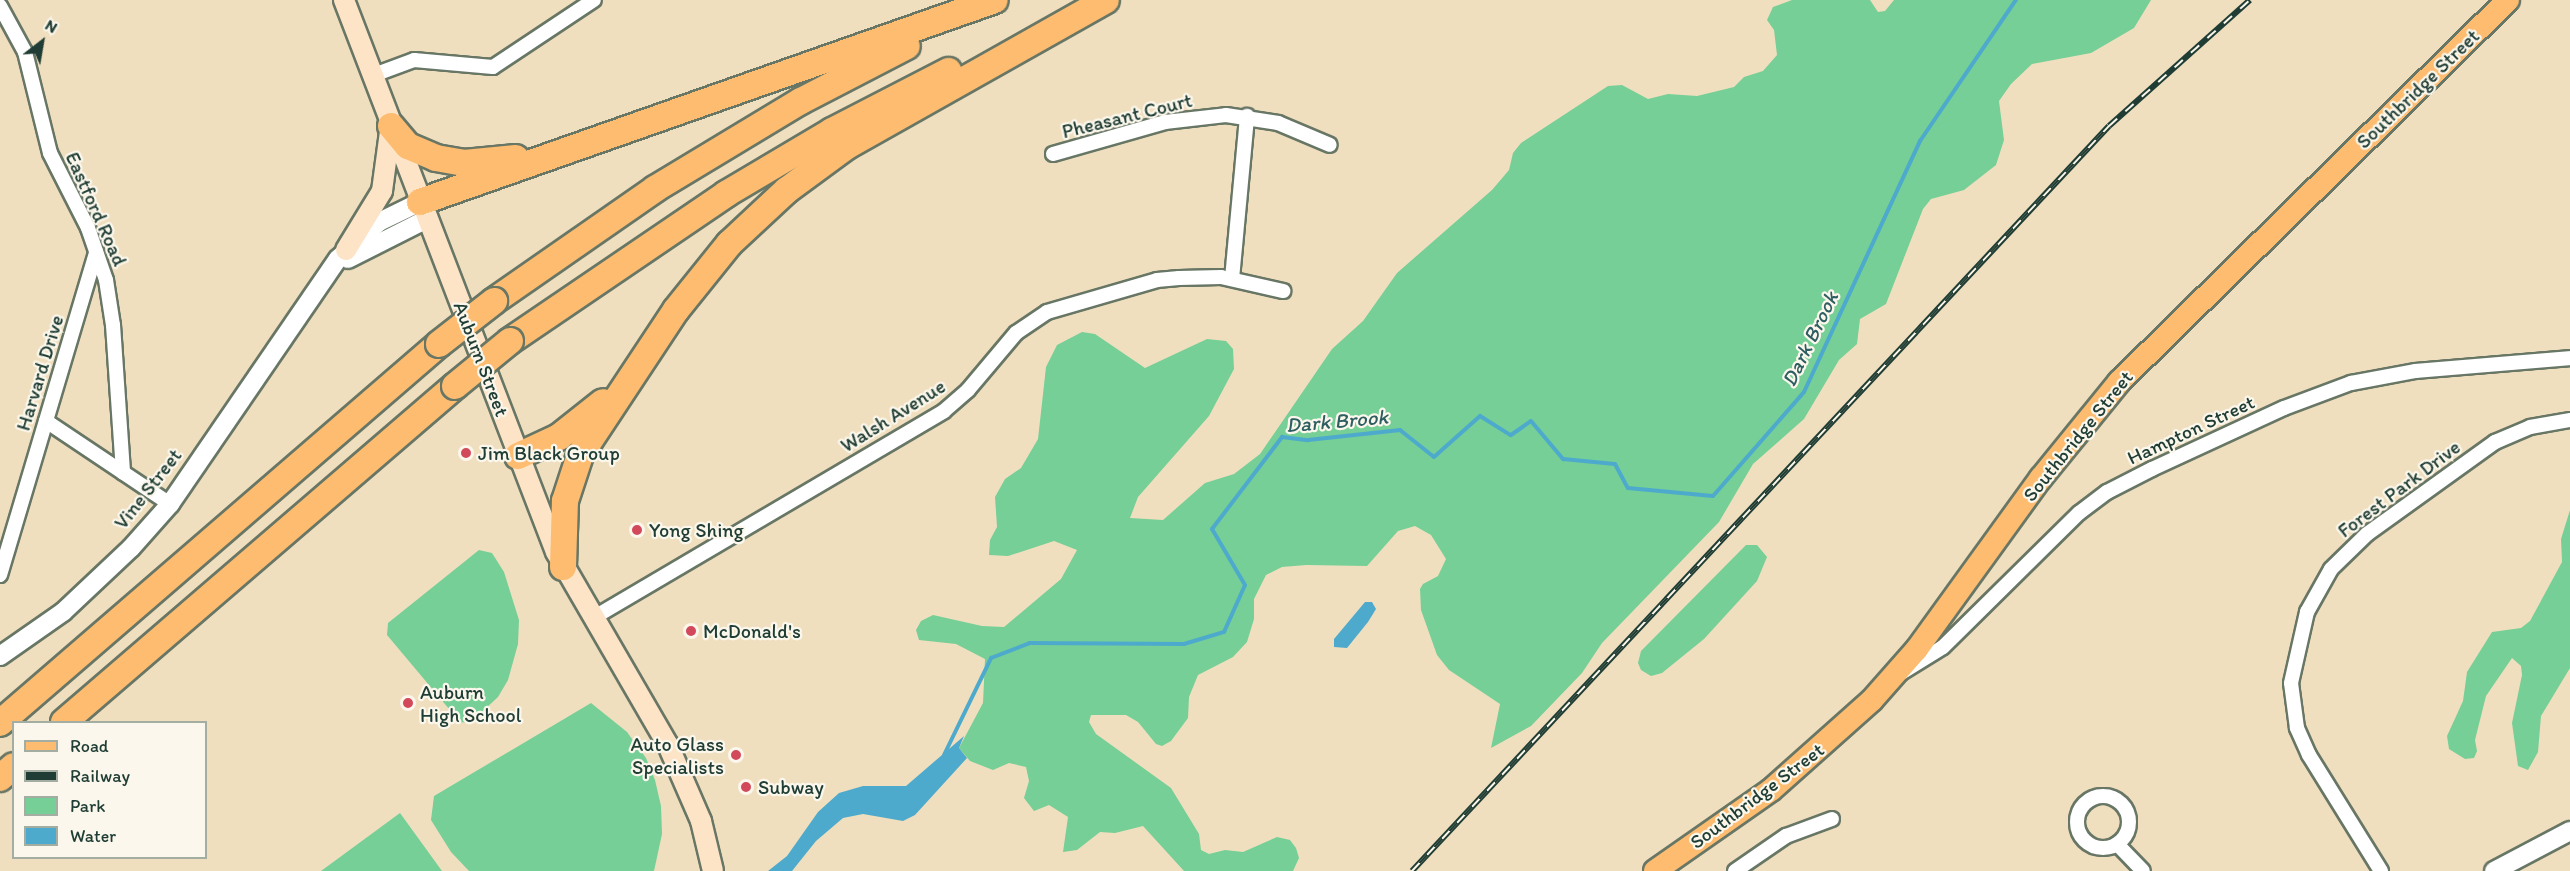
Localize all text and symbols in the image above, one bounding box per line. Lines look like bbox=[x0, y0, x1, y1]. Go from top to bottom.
north arrow bbox=[12, 12, 72, 72]
text: N bbox=[42, 15, 61, 37]
street label: Southbridge Street bbox=[2352, 24, 2484, 154]
street label: Pheasant Court bbox=[1059, 88, 1195, 144]
street label: Eastford Road bbox=[60, 148, 132, 270]
water label: Dark Brook bbox=[1776, 287, 1844, 391]
street label: Auburn Street bbox=[448, 298, 514, 420]
street label: Harvard Drive bbox=[11, 312, 69, 434]
street label: Southbridge Street bbox=[2018, 366, 2138, 506]
street label: Walsh Avenue bbox=[836, 374, 950, 458]
street label: Hampton Street bbox=[2124, 390, 2258, 470]
water label: Dark Brook bbox=[1285, 404, 1389, 438]
street label: Forest Park Drive bbox=[2333, 435, 2465, 543]
place label: Jim Black Group bbox=[478, 441, 620, 465]
street label: Vine Street bbox=[109, 444, 187, 534]
marker: Jim Black Group bbox=[459, 446, 473, 460]
place label: Yong Shing bbox=[649, 518, 743, 542]
marker: Yong Shing bbox=[630, 523, 644, 537]
place label: McDonald's bbox=[703, 619, 801, 643]
marker: McDonald's bbox=[684, 624, 698, 638]
place label: Auburn High School bbox=[420, 680, 521, 727]
marker: Auburn High School bbox=[401, 696, 415, 710]
legend bbox=[12, 721, 207, 859]
place label: Auto Glass Specialists bbox=[630, 732, 724, 779]
text: Road bbox=[70, 735, 109, 757]
street label: Southbridge Street bbox=[1685, 738, 1829, 854]
marker: Auto Glass Specialists bbox=[729, 748, 743, 762]
text: Railway bbox=[70, 765, 130, 787]
place label: Subway bbox=[758, 775, 824, 799]
marker: Subway bbox=[739, 780, 753, 794]
text: Park bbox=[70, 795, 105, 817]
text: Water bbox=[70, 825, 116, 847]

